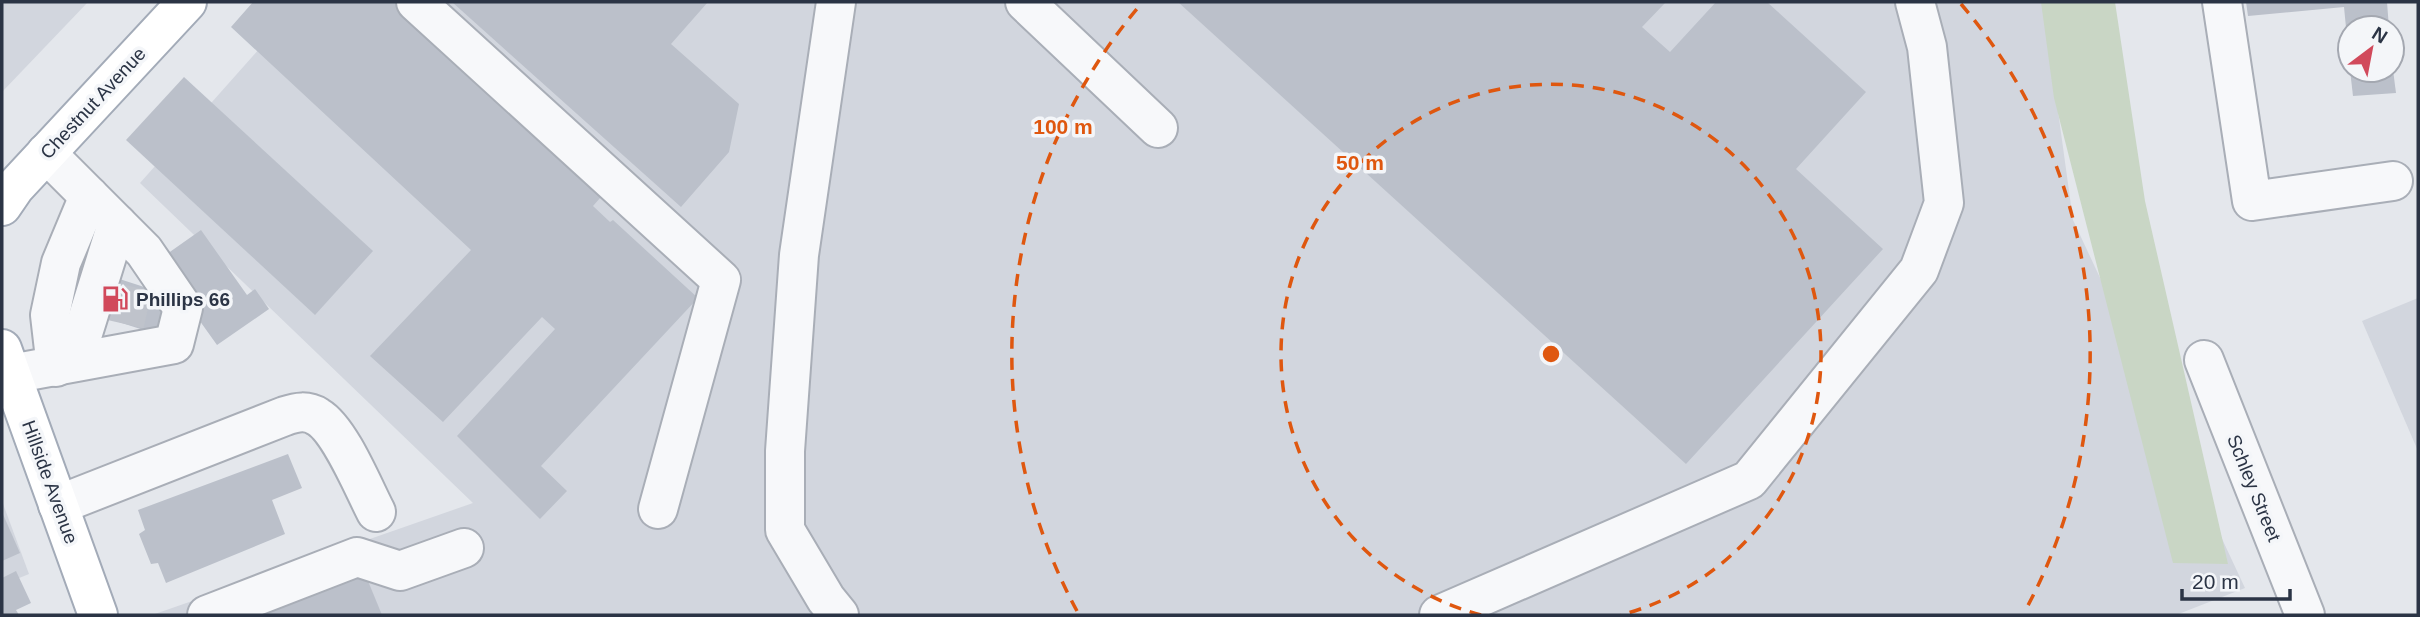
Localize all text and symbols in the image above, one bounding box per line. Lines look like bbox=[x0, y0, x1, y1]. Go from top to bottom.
north arrow bbox=[2336, 14, 2406, 84]
text: N bbox=[2368, 22, 2391, 48]
street label: Chestnut Avenue bbox=[36, 43, 150, 163]
text: 100 m bbox=[1033, 115, 1093, 138]
text: 50 m bbox=[1336, 151, 1384, 174]
fuel station icon: Phillips 66 bbox=[100, 284, 130, 314]
place label: Phillips 66 bbox=[136, 289, 230, 310]
centre of rings bbox=[1539, 342, 1563, 366]
street label: Hillside Avenue bbox=[18, 418, 82, 546]
street label: Schley Street bbox=[2223, 432, 2285, 545]
scale bar bbox=[2182, 558, 2290, 602]
text: 20 m bbox=[2192, 570, 2239, 593]

